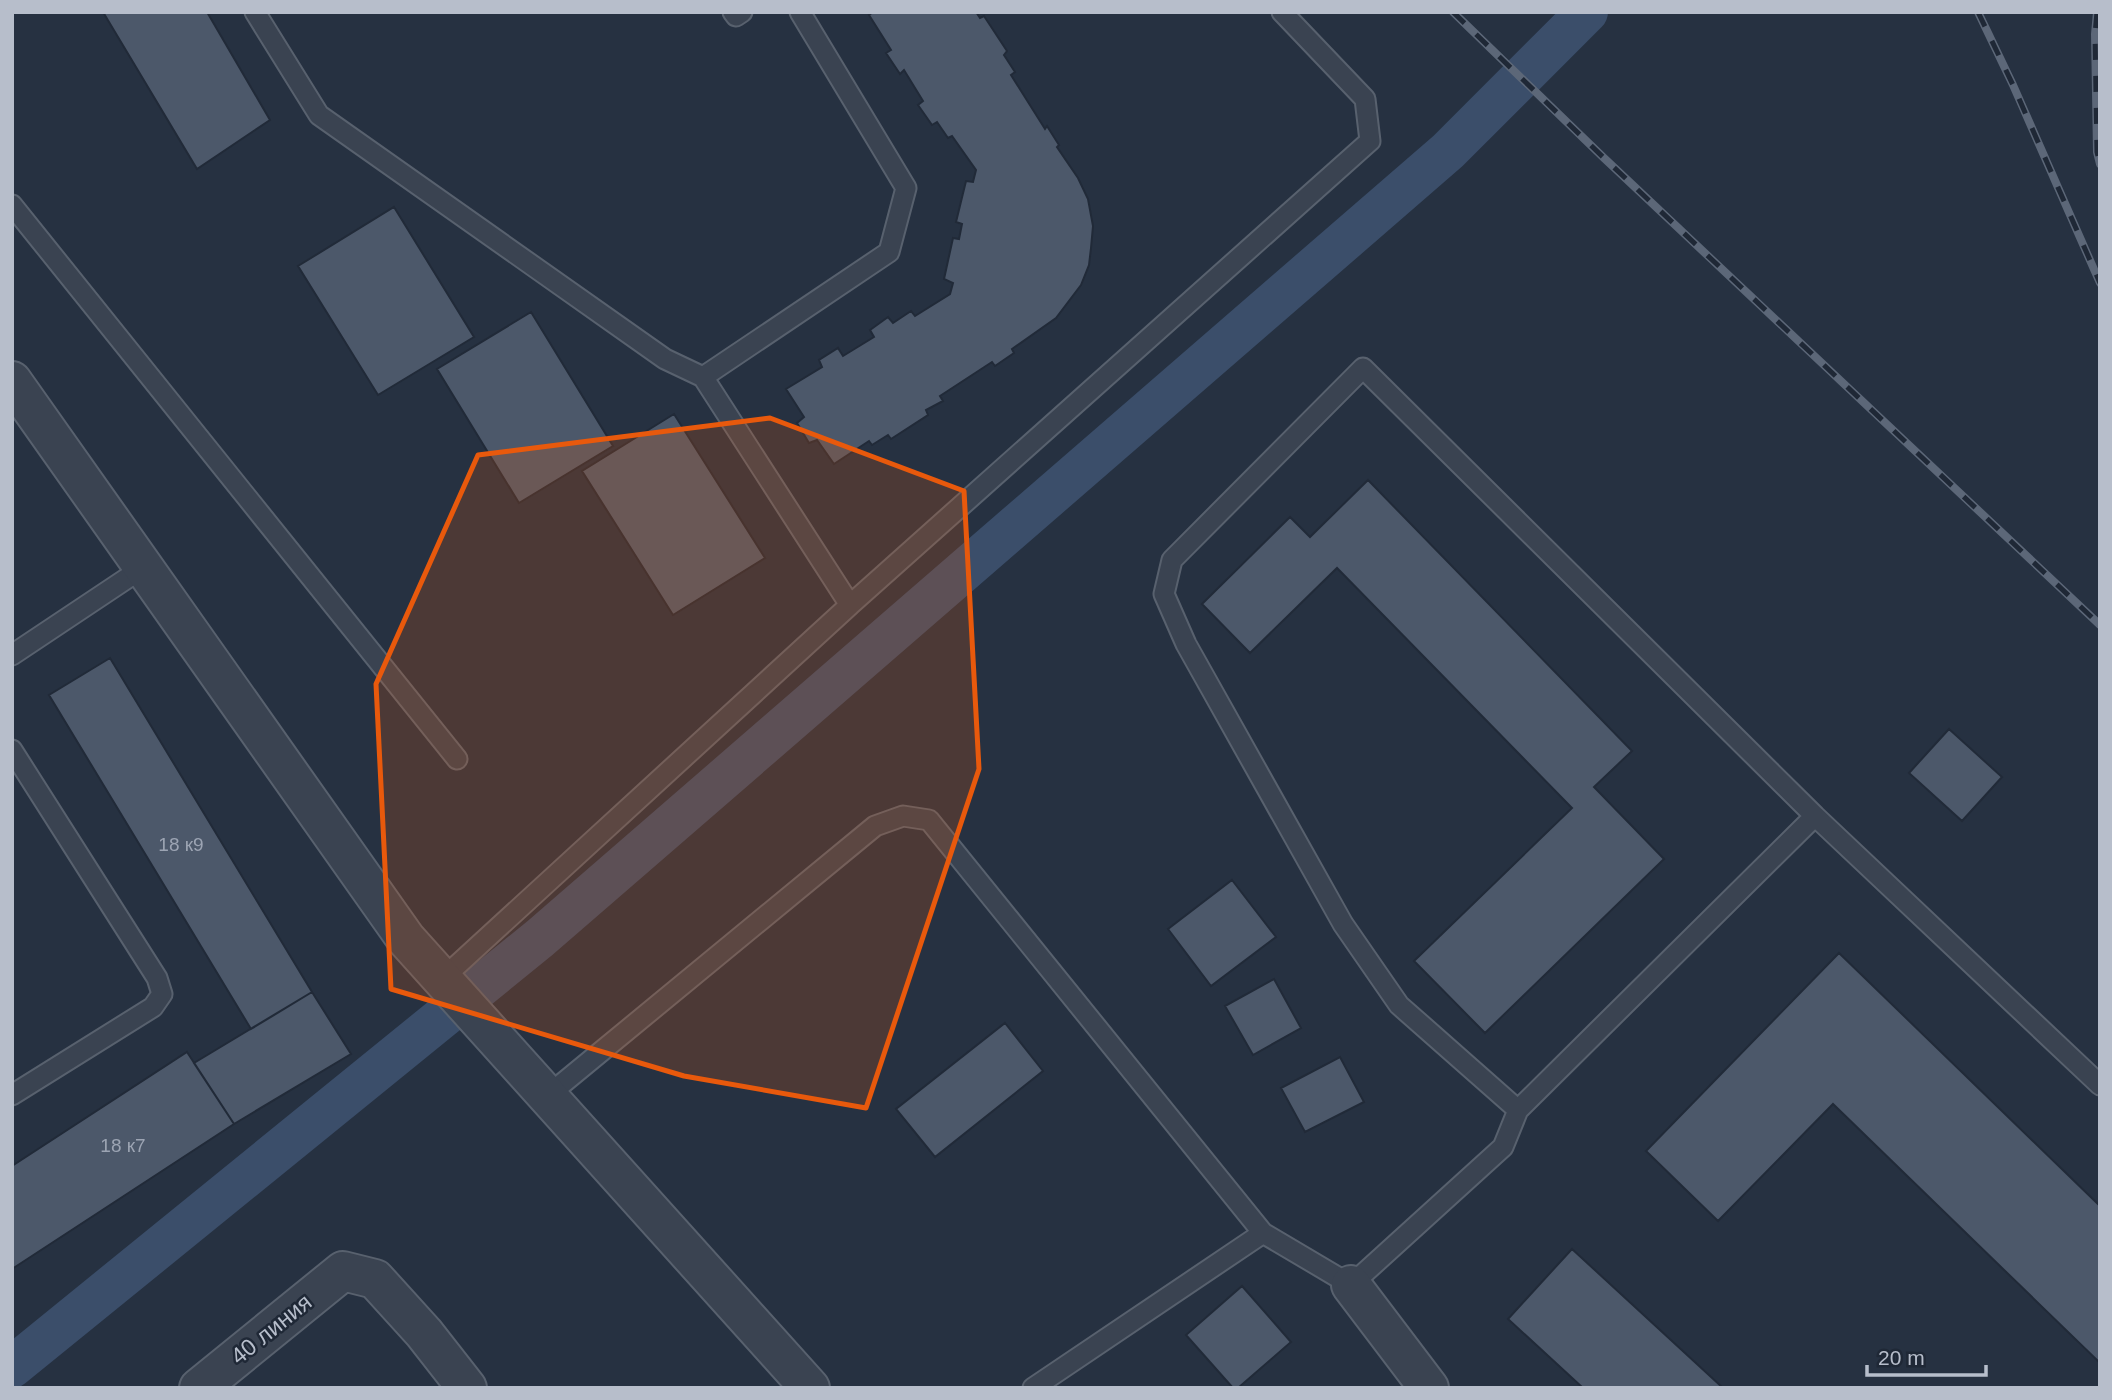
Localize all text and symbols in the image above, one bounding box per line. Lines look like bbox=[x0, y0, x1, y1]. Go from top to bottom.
house number: 18 к9 bbox=[158, 834, 204, 855]
house number: 18 к7 bbox=[100, 1135, 146, 1156]
street label: 40 линия bbox=[225, 1289, 317, 1369]
scale bar bbox=[1867, 1334, 1986, 1378]
text: 20 m bbox=[1878, 1346, 1925, 1369]

